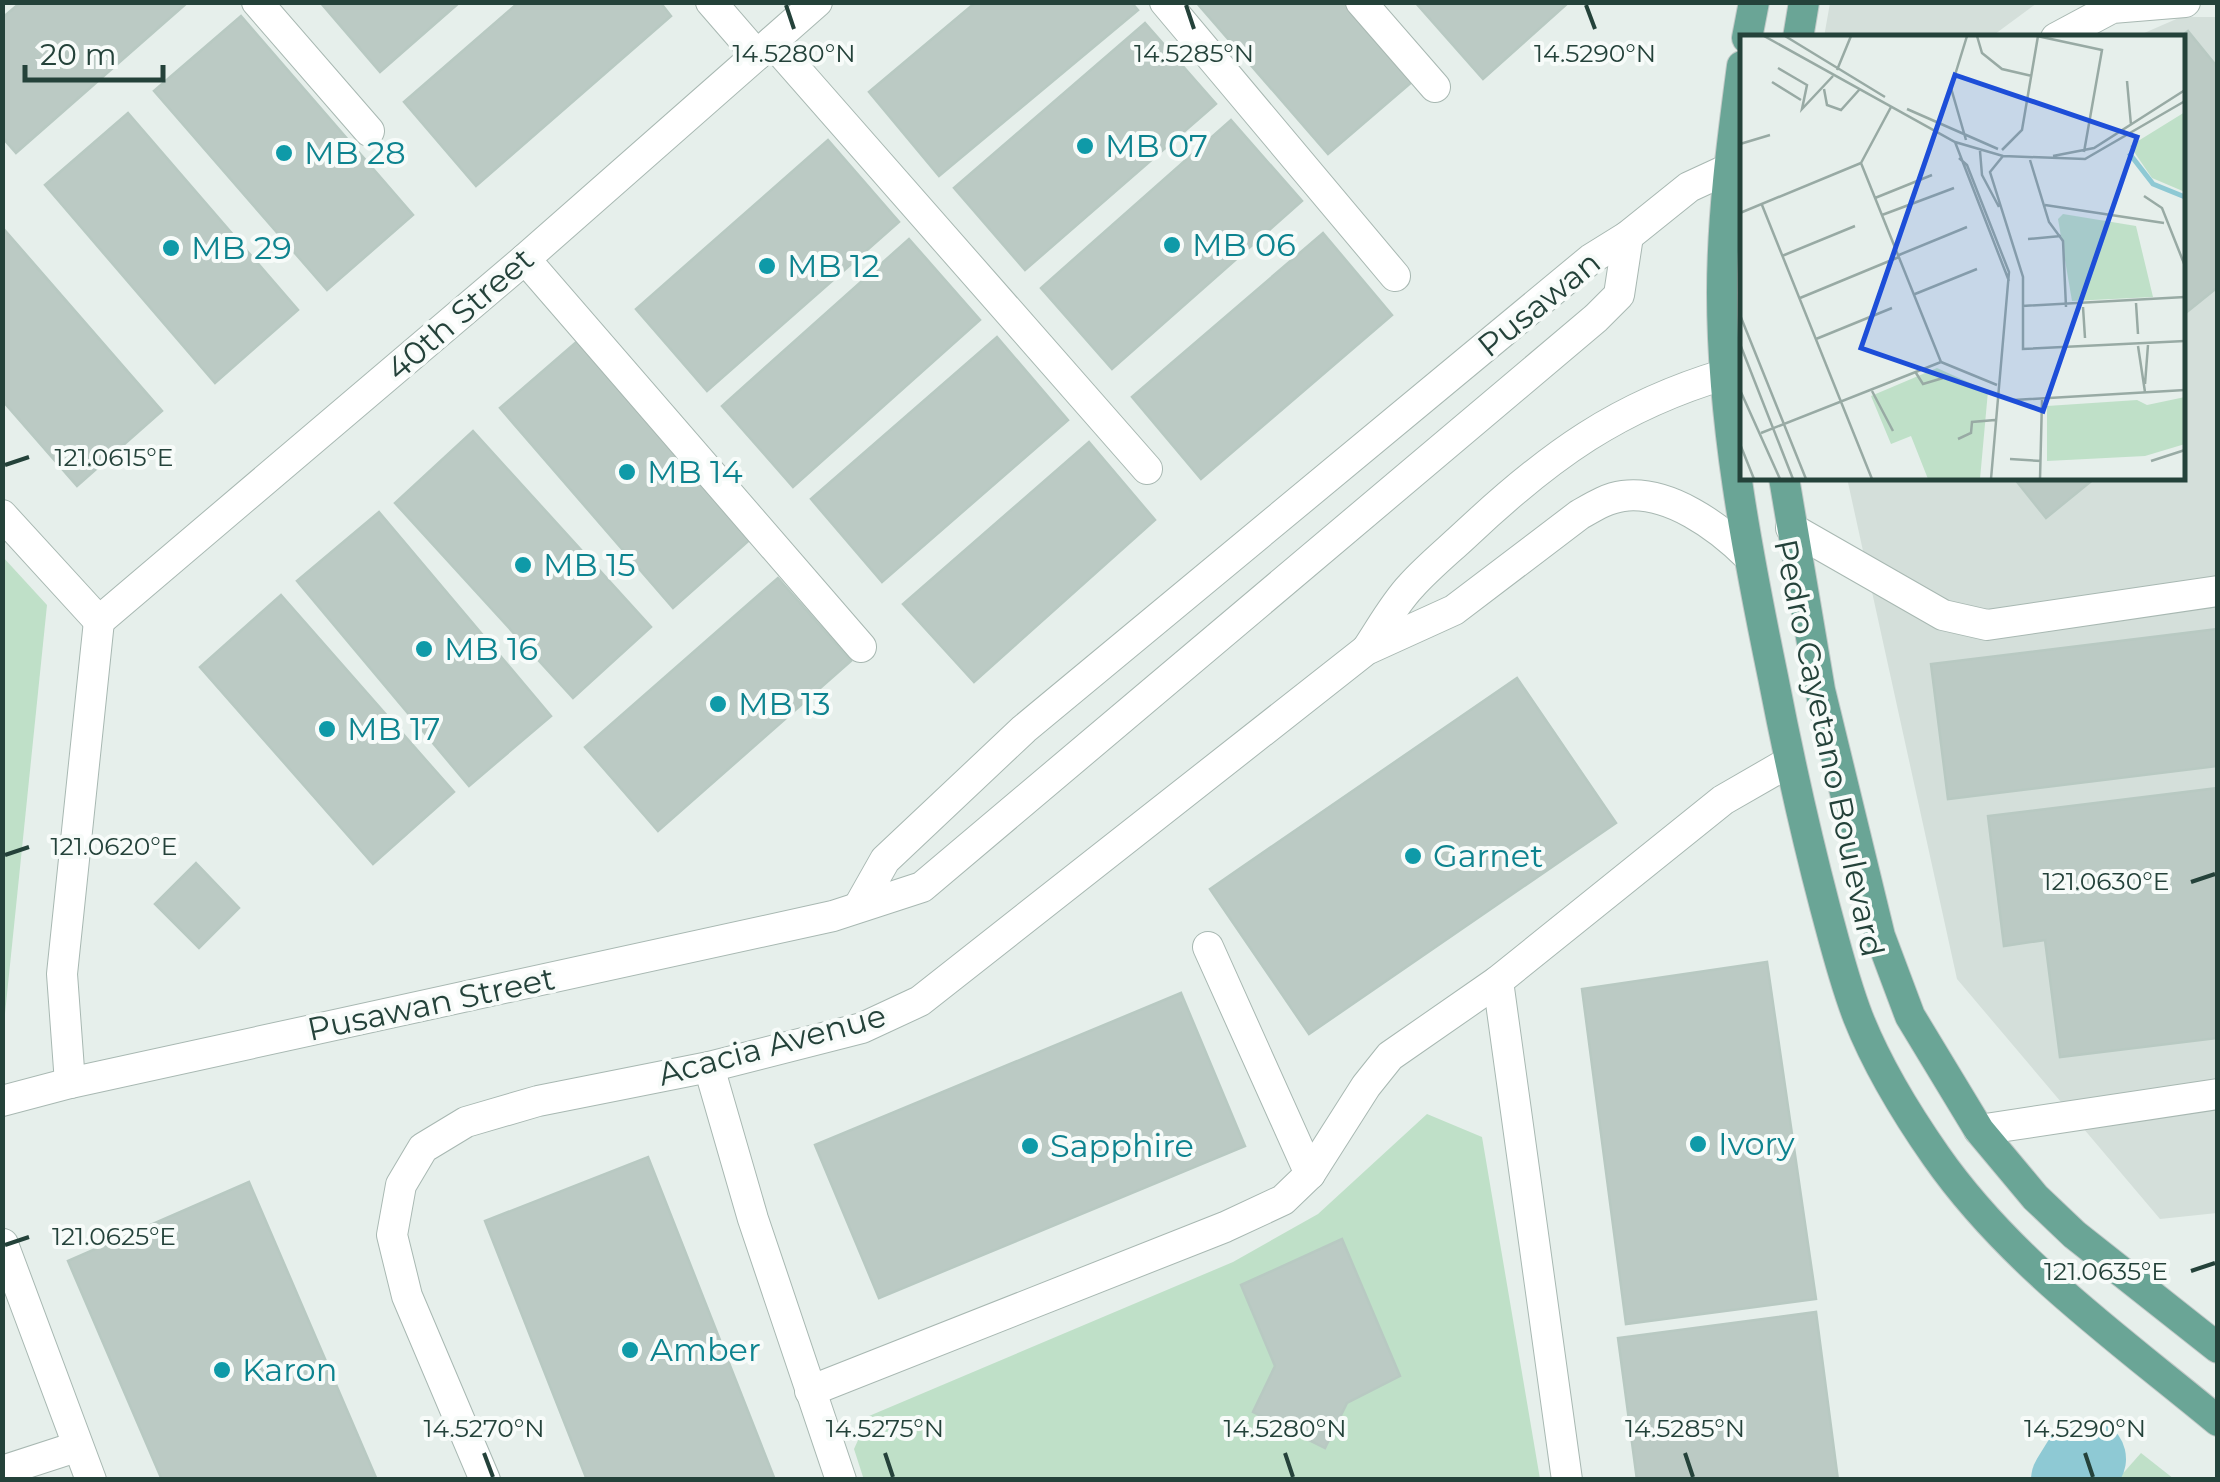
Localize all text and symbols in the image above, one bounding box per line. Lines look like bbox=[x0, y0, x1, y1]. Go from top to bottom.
scale bar bbox=[25, 20, 162, 82]
inset map bbox=[1740, 35, 2185, 480]
text: 20 m bbox=[40, 36, 117, 73]
text: 14.5280°N bbox=[733, 38, 855, 68]
text: 14.5285°N bbox=[1134, 38, 1254, 68]
text: 14.5290°N bbox=[1534, 38, 1656, 68]
place label: MB 07 bbox=[1105, 126, 1208, 165]
place label: MB 28 bbox=[304, 133, 406, 172]
marker: MB 07 bbox=[1074, 135, 1096, 157]
marker: MB 28 bbox=[273, 142, 295, 164]
place label: MB 06 bbox=[1192, 225, 1296, 264]
place label: MB 29 bbox=[191, 228, 292, 267]
marker: MB 06 bbox=[1161, 234, 1183, 256]
marker: MB 29 bbox=[160, 237, 182, 259]
street label: 40th Street bbox=[378, 239, 541, 388]
street label: Pusawan bbox=[1469, 242, 1608, 365]
place label: MB 12 bbox=[787, 246, 880, 285]
marker: MB 12 bbox=[756, 255, 778, 277]
text: 121.0615°E bbox=[54, 442, 174, 472]
place label: MB 14 bbox=[647, 452, 743, 491]
marker: MB 14 bbox=[616, 461, 638, 483]
street label: Pedro Cayetano Boulevard bbox=[1766, 536, 1893, 960]
place label: MB 15 bbox=[543, 545, 636, 584]
marker: MB 15 bbox=[512, 554, 534, 576]
place label: MB 16 bbox=[444, 629, 538, 668]
marker: MB 16 bbox=[413, 638, 435, 660]
place label: MB 13 bbox=[738, 684, 831, 723]
marker: MB 13 bbox=[707, 693, 729, 715]
place label: MB 17 bbox=[347, 709, 440, 748]
marker: MB 17 bbox=[316, 718, 338, 740]
text: 121.0620°E bbox=[51, 831, 178, 861]
place label: Garnet bbox=[1433, 836, 1543, 875]
marker: Garnet bbox=[1402, 845, 1424, 867]
text: 121.0630°E bbox=[2043, 866, 2169, 896]
street label: Pusawan Street bbox=[304, 958, 558, 1049]
street label: Acacia Avenue bbox=[654, 995, 890, 1094]
place label: Ivory bbox=[1718, 1124, 1795, 1163]
place label: Sapphire bbox=[1050, 1126, 1194, 1165]
marker: Ivory bbox=[1687, 1133, 1709, 1155]
marker: Sapphire bbox=[1019, 1135, 1041, 1157]
text: 121.0625°E bbox=[52, 1221, 176, 1251]
text: 121.0635°E bbox=[2044, 1256, 2168, 1286]
place label: Amber bbox=[650, 1330, 761, 1369]
marker: Amber bbox=[619, 1339, 641, 1361]
place label: Karon bbox=[242, 1350, 337, 1389]
marker: Karon bbox=[211, 1359, 233, 1381]
text: 14.5270°N bbox=[423, 1413, 545, 1443]
text: 14.5275°N bbox=[826, 1413, 944, 1443]
text: 14.5280°N bbox=[1224, 1413, 1346, 1443]
text: 14.5285°N bbox=[1625, 1413, 1745, 1443]
text: 14.5290°N bbox=[2024, 1413, 2146, 1443]

